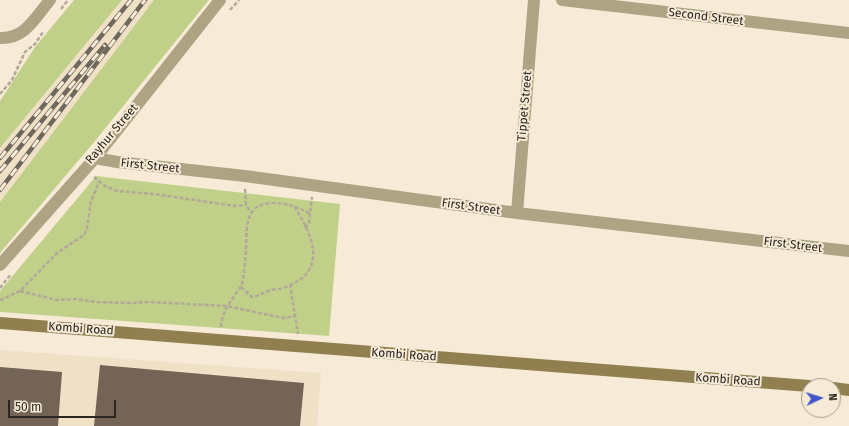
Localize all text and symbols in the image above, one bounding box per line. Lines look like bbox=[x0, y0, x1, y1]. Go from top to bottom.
street label: Second Street bbox=[668, 5, 744, 29]
street label: Tippet Street bbox=[515, 70, 535, 142]
street label: Rayhur Street bbox=[83, 101, 141, 167]
street label: First Street bbox=[120, 156, 180, 176]
street label: First Street bbox=[441, 196, 501, 218]
street label: First Street bbox=[763, 234, 823, 256]
street label: Kombi Road bbox=[48, 320, 114, 338]
street label: Kombi Road bbox=[371, 346, 437, 364]
street label: Kombi Road bbox=[695, 371, 761, 389]
north arrow bbox=[801, 378, 841, 418]
scale bar bbox=[10, 392, 118, 418]
text: N bbox=[826, 393, 839, 401]
text: 50 m bbox=[15, 400, 41, 414]

